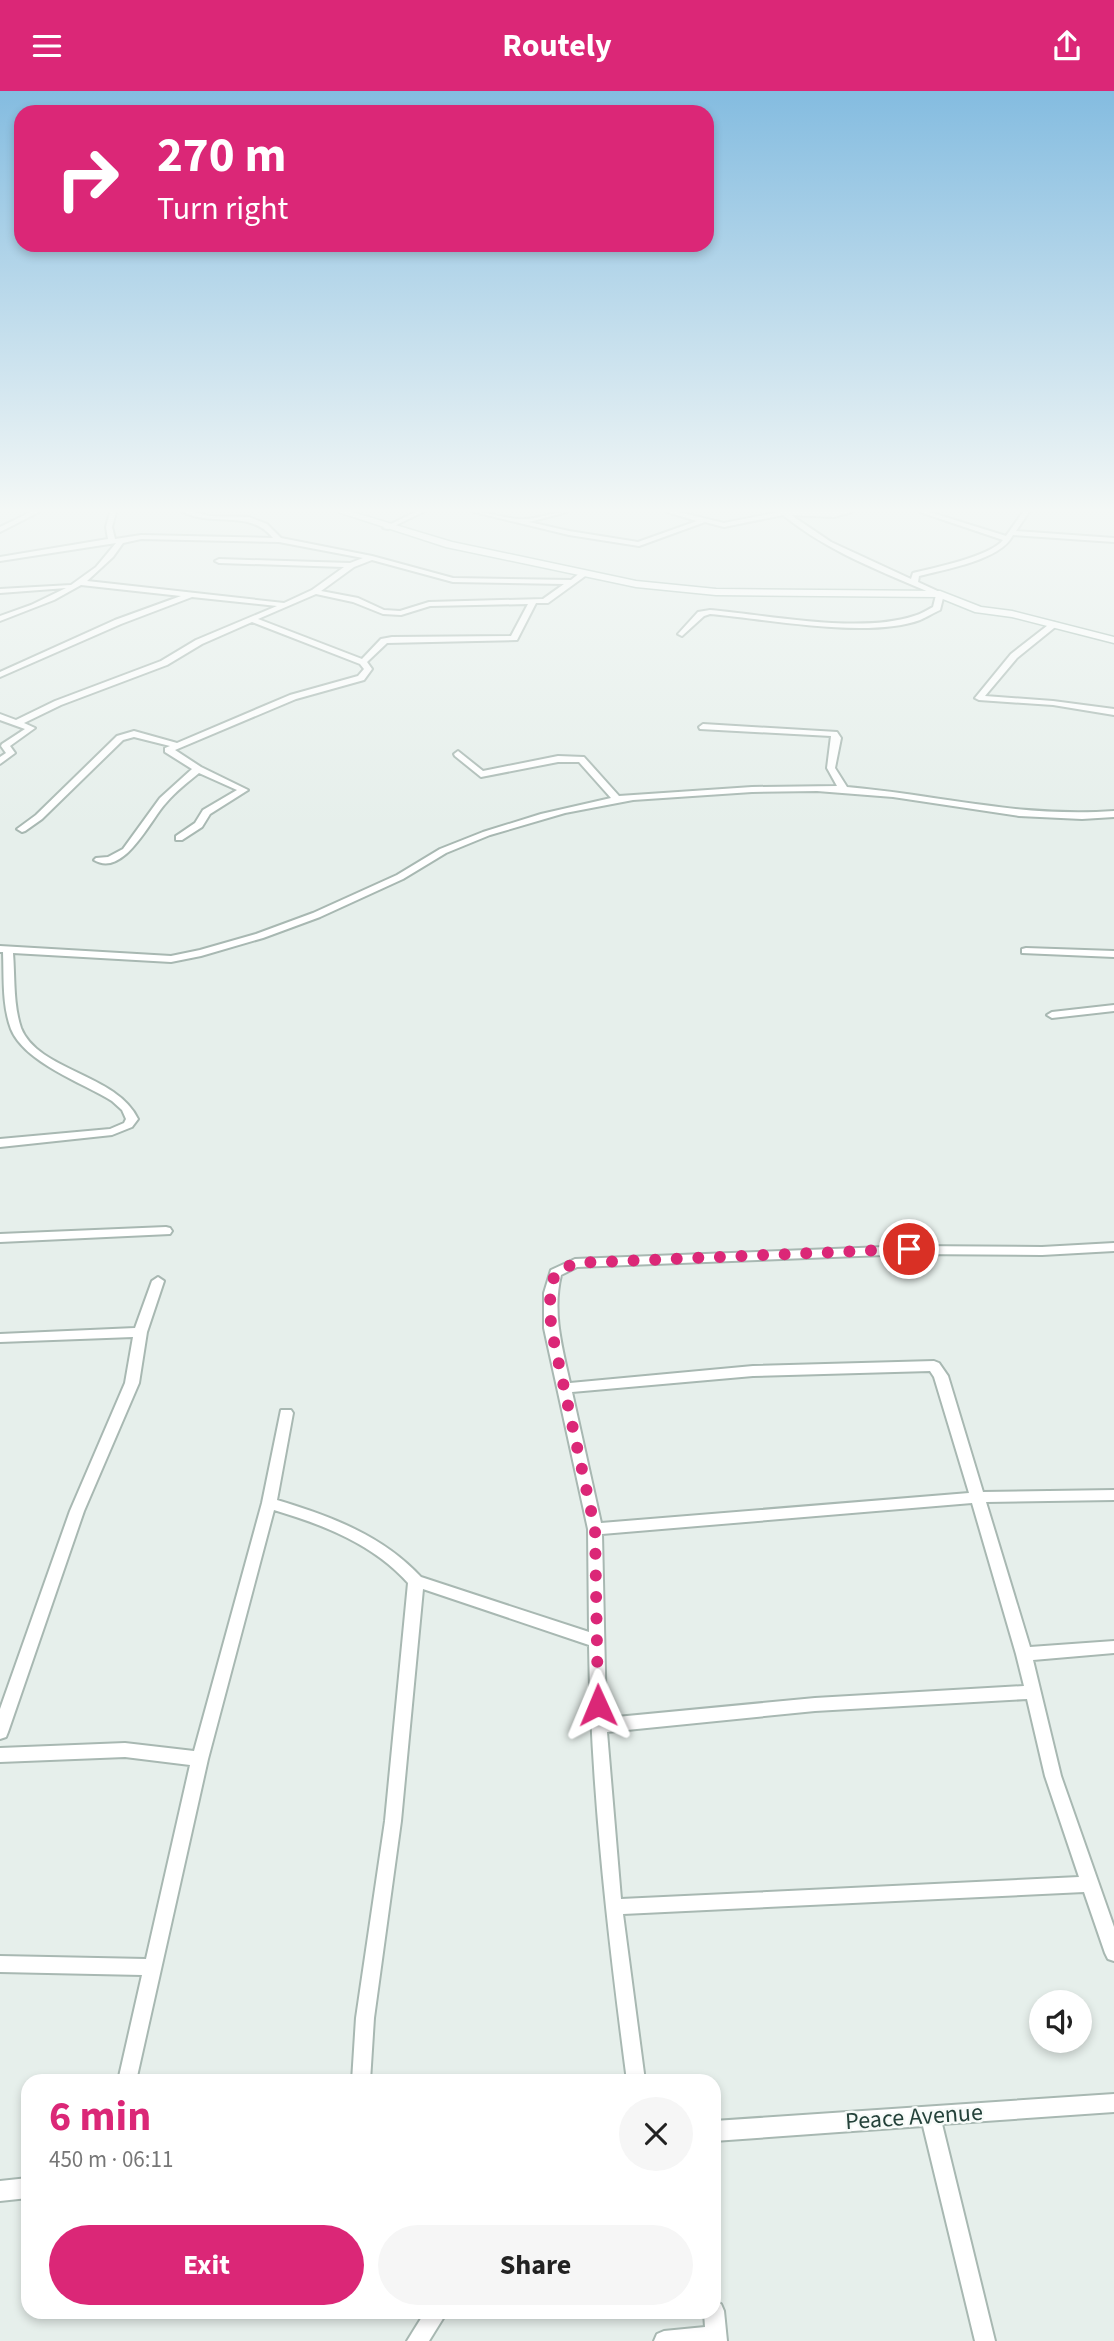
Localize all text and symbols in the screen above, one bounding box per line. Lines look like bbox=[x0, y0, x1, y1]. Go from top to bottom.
text: Routely bbox=[502, 23, 612, 69]
icon: menu bbox=[28, 27, 66, 65]
icon: share bbox=[1048, 27, 1086, 65]
text: 270 m bbox=[157, 121, 286, 191]
icon: right bbox=[42, 133, 133, 224]
text: Turn right bbox=[157, 186, 288, 232]
pin bbox=[879, 1219, 939, 1279]
icon: arrive bbox=[890, 1230, 928, 1268]
position arrow bbox=[561, 1668, 635, 1742]
map controls bbox=[1029, 1990, 1092, 2053]
button: sound bbox=[1029, 1990, 1092, 2053]
text: 6 min bbox=[49, 2087, 151, 2147]
street label: Peace Avenue bbox=[844, 2095, 984, 2139]
button: close bbox=[619, 2097, 693, 2171]
text: 450 m · 06:11 bbox=[49, 2143, 173, 2176]
button: Exit bbox=[49, 2225, 364, 2305]
button: Share bbox=[378, 2225, 693, 2305]

